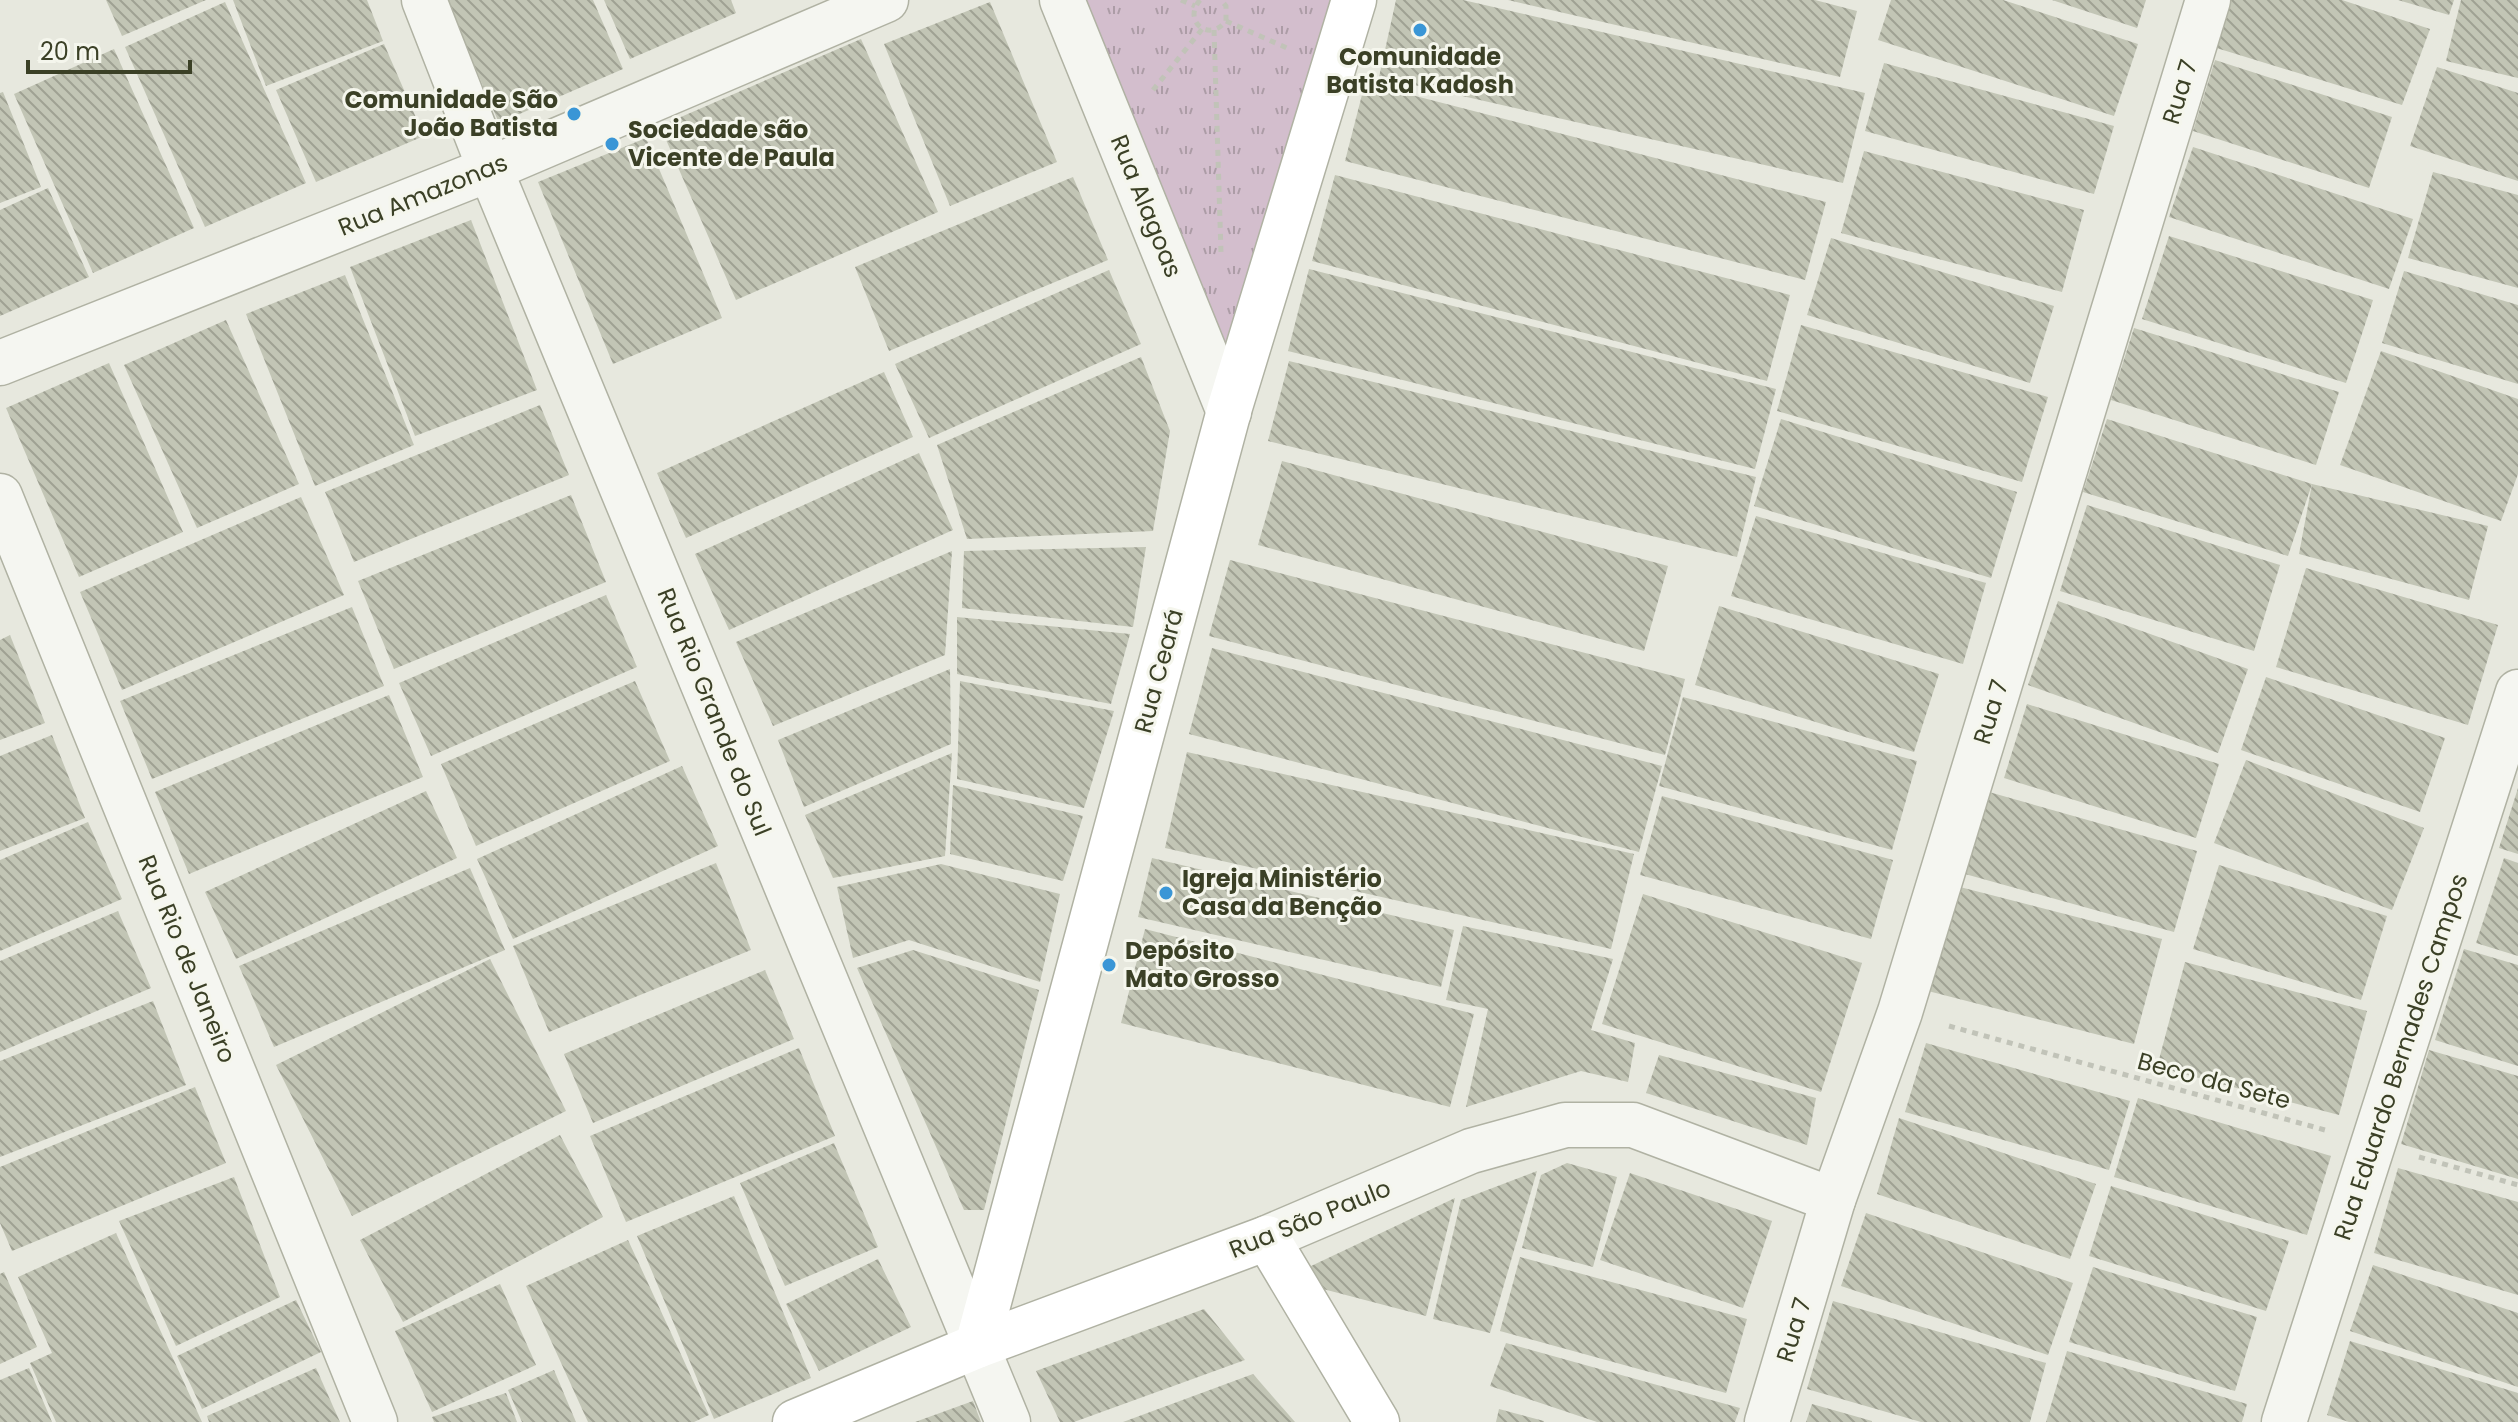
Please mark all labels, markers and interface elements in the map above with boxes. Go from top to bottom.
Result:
marker: Comunidade Batista Kadosh [1411,21,1429,39]
scale bar [28,24,190,74]
text: 20 m [40,35,100,68]
place label: Comunidade Batista Kadosh [1326,40,1514,101]
street label: Rua 7 [2154,56,2205,128]
place label: Comunidade São João Batista [344,83,558,144]
marker: Comunidade São João Batista [565,105,583,123]
place label: Sociedade são Vicente de Paula [628,113,835,174]
street label: Rua Alagoas [1103,130,1190,282]
marker: Sociedade são Vicente de Paula [603,135,621,153]
street label: Rua Amazonas [333,146,512,244]
street label: Rua Rio Grande do Sul [650,583,779,841]
street label: Rua Ceará [1126,605,1191,737]
street label: Rua 7 [1965,676,2016,748]
street label: Rua Rio de Janeiro [131,850,244,1068]
place label: Igreja Ministério Casa da Benção [1182,862,1382,923]
street label: Rua Eduardo Bernades Campos [2326,869,2475,1244]
marker: Igreja Ministério Casa da Benção [1157,884,1175,902]
place label: Depósito Mato Grosso [1125,934,1279,995]
marker: Depósito Mato Grosso [1100,956,1118,974]
street label: Beco da Sete [2134,1044,2294,1117]
street label: Rua São Paulo [1224,1171,1395,1266]
street label: Rua 7 [1768,1294,1819,1366]

